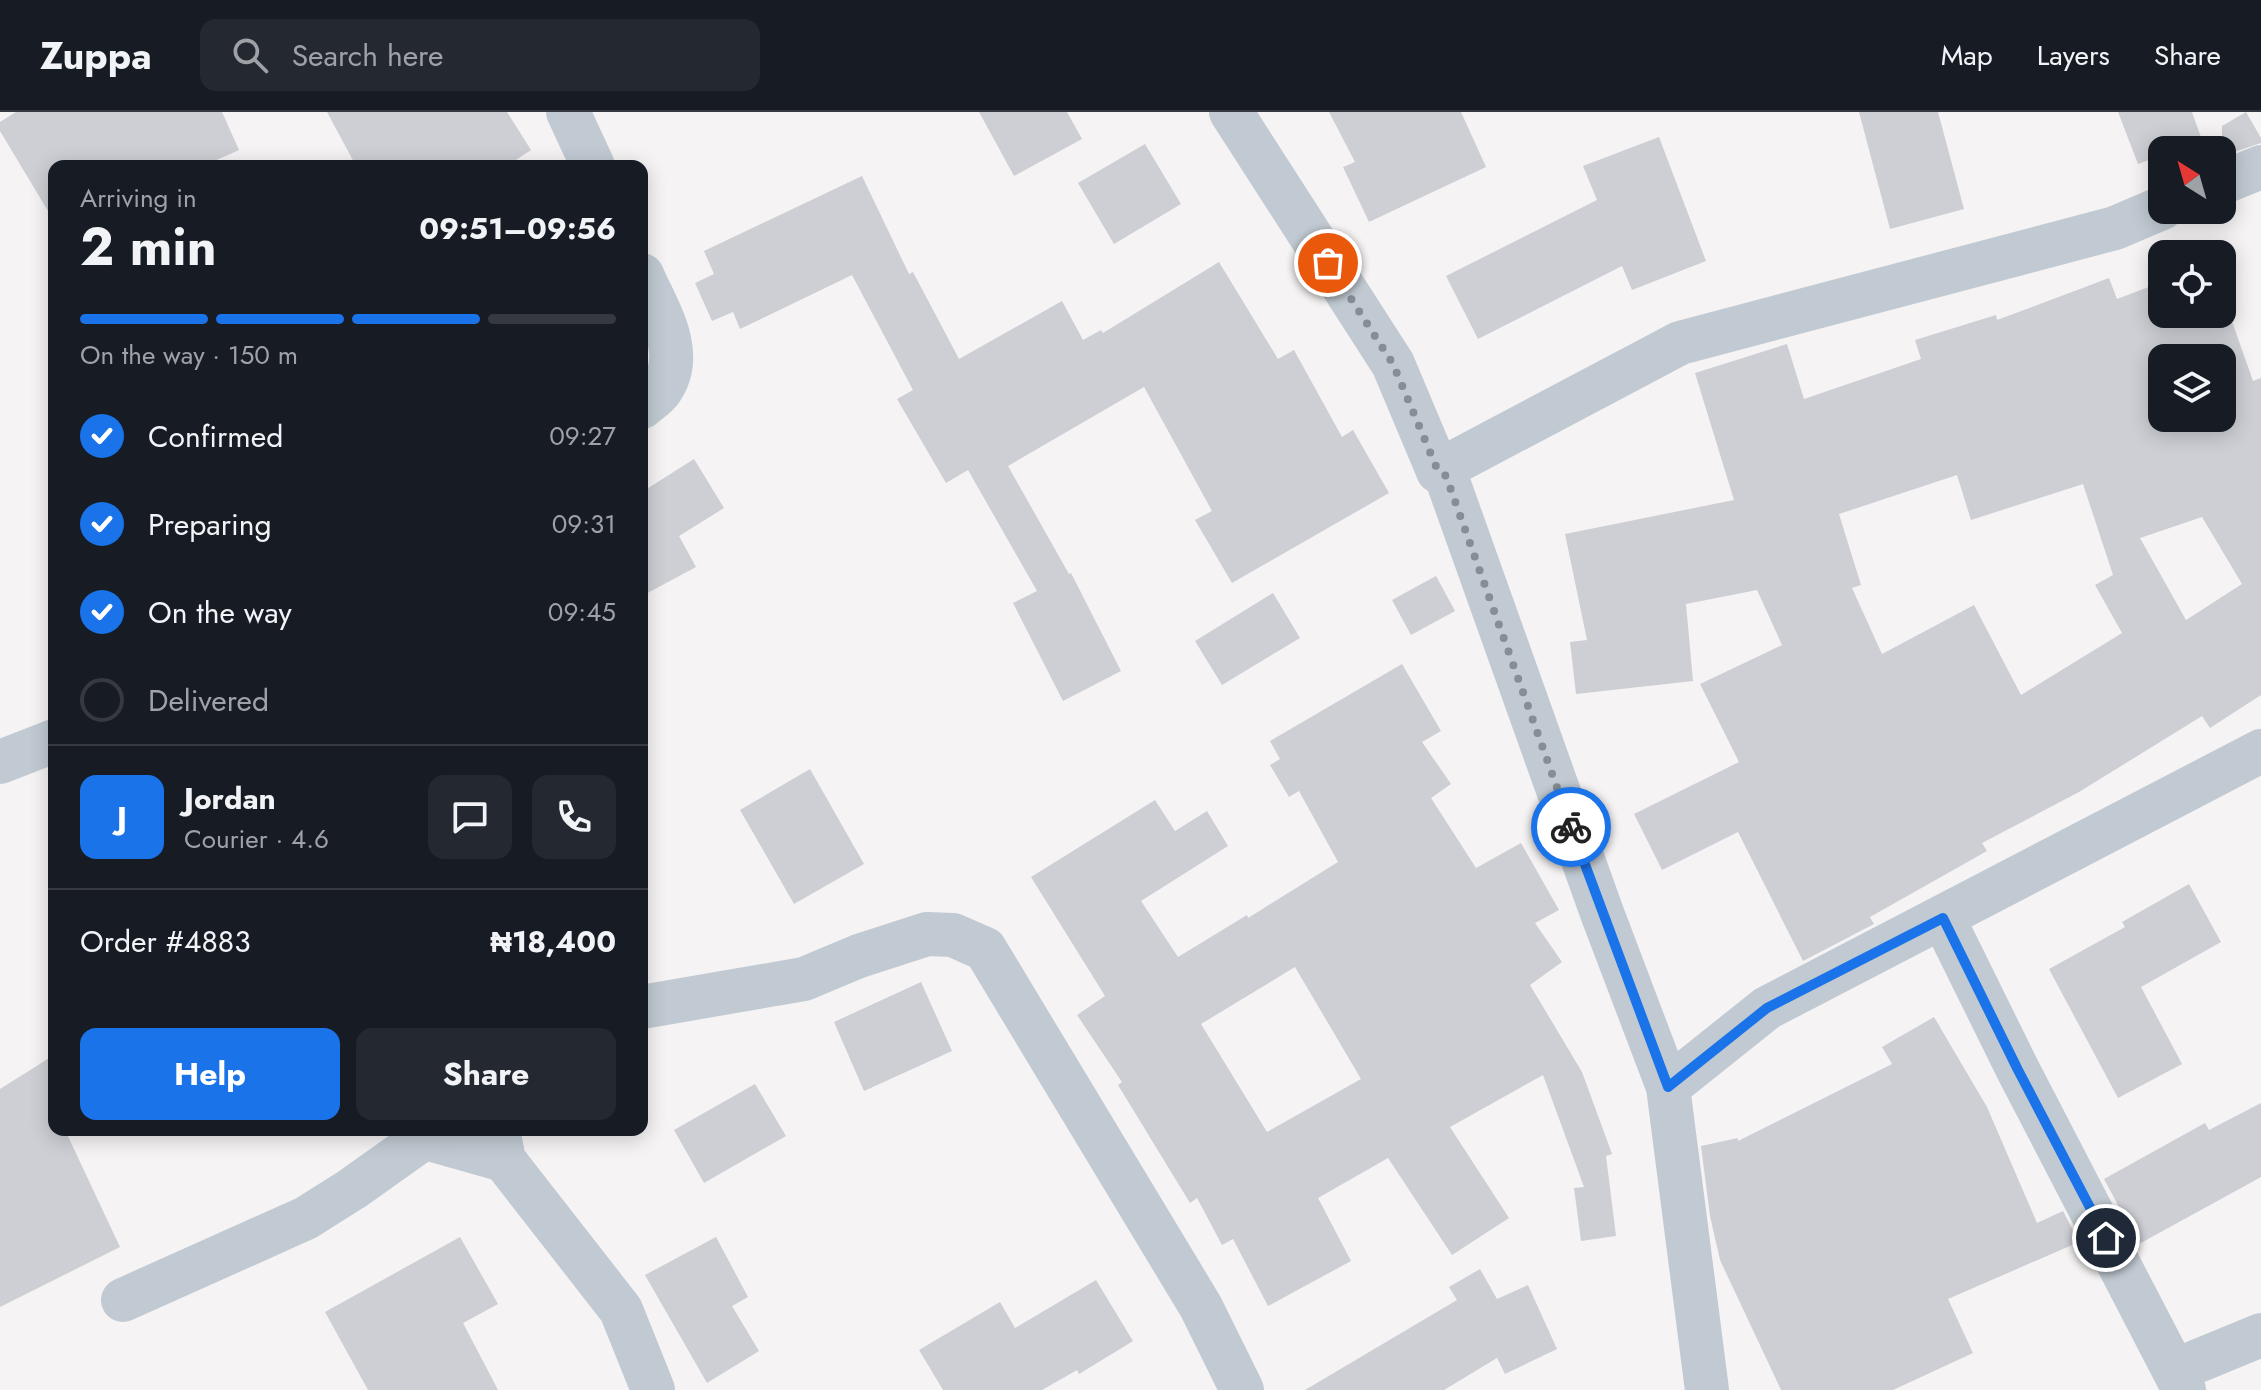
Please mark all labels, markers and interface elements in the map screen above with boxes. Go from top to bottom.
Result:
search box [200,19,760,91]
text: Zuppa [40,28,152,83]
icon: search [228,33,272,77]
text: Search here [292,34,443,77]
text: Map [1941,35,1993,76]
text: Layers [2037,35,2110,76]
text: Share [2154,35,2221,76]
north arrow [2148,136,2236,224]
map controls [2148,136,2236,432]
text: Arriving in [80,179,197,217]
text: 09:51–09:56 [419,207,616,250]
text: 2 min [80,209,217,285]
pin [1294,229,1362,297]
button: locate [2148,240,2236,328]
icon: bag [1306,241,1350,285]
text: On the way · 150 m [80,336,298,374]
button: layers [2148,344,2236,432]
icon: check [80,414,124,458]
text: Confirmed [148,415,283,458]
text: 09:27 [549,417,616,455]
icon: check [80,502,124,546]
text: Preparing [148,503,272,546]
text: 09:31 [552,505,616,543]
icon: check [80,590,124,634]
text: On the way [148,591,292,634]
text: 09:45 [548,593,616,631]
text: Delivered [148,679,269,722]
button: chat [428,775,512,859]
button: phone [532,775,616,859]
text: Jordan [184,777,276,820]
courier [1531,787,1611,867]
text: J [117,796,127,839]
icon: bike [1549,805,1593,849]
text: Courier · 4.6 [184,820,329,858]
text: Order #4883 [80,920,251,963]
text: ₦18,400 [490,920,616,963]
button: Help [80,1028,340,1120]
button: Share [356,1028,616,1120]
pin [2072,1204,2140,1272]
icon: home [2084,1216,2128,1260]

